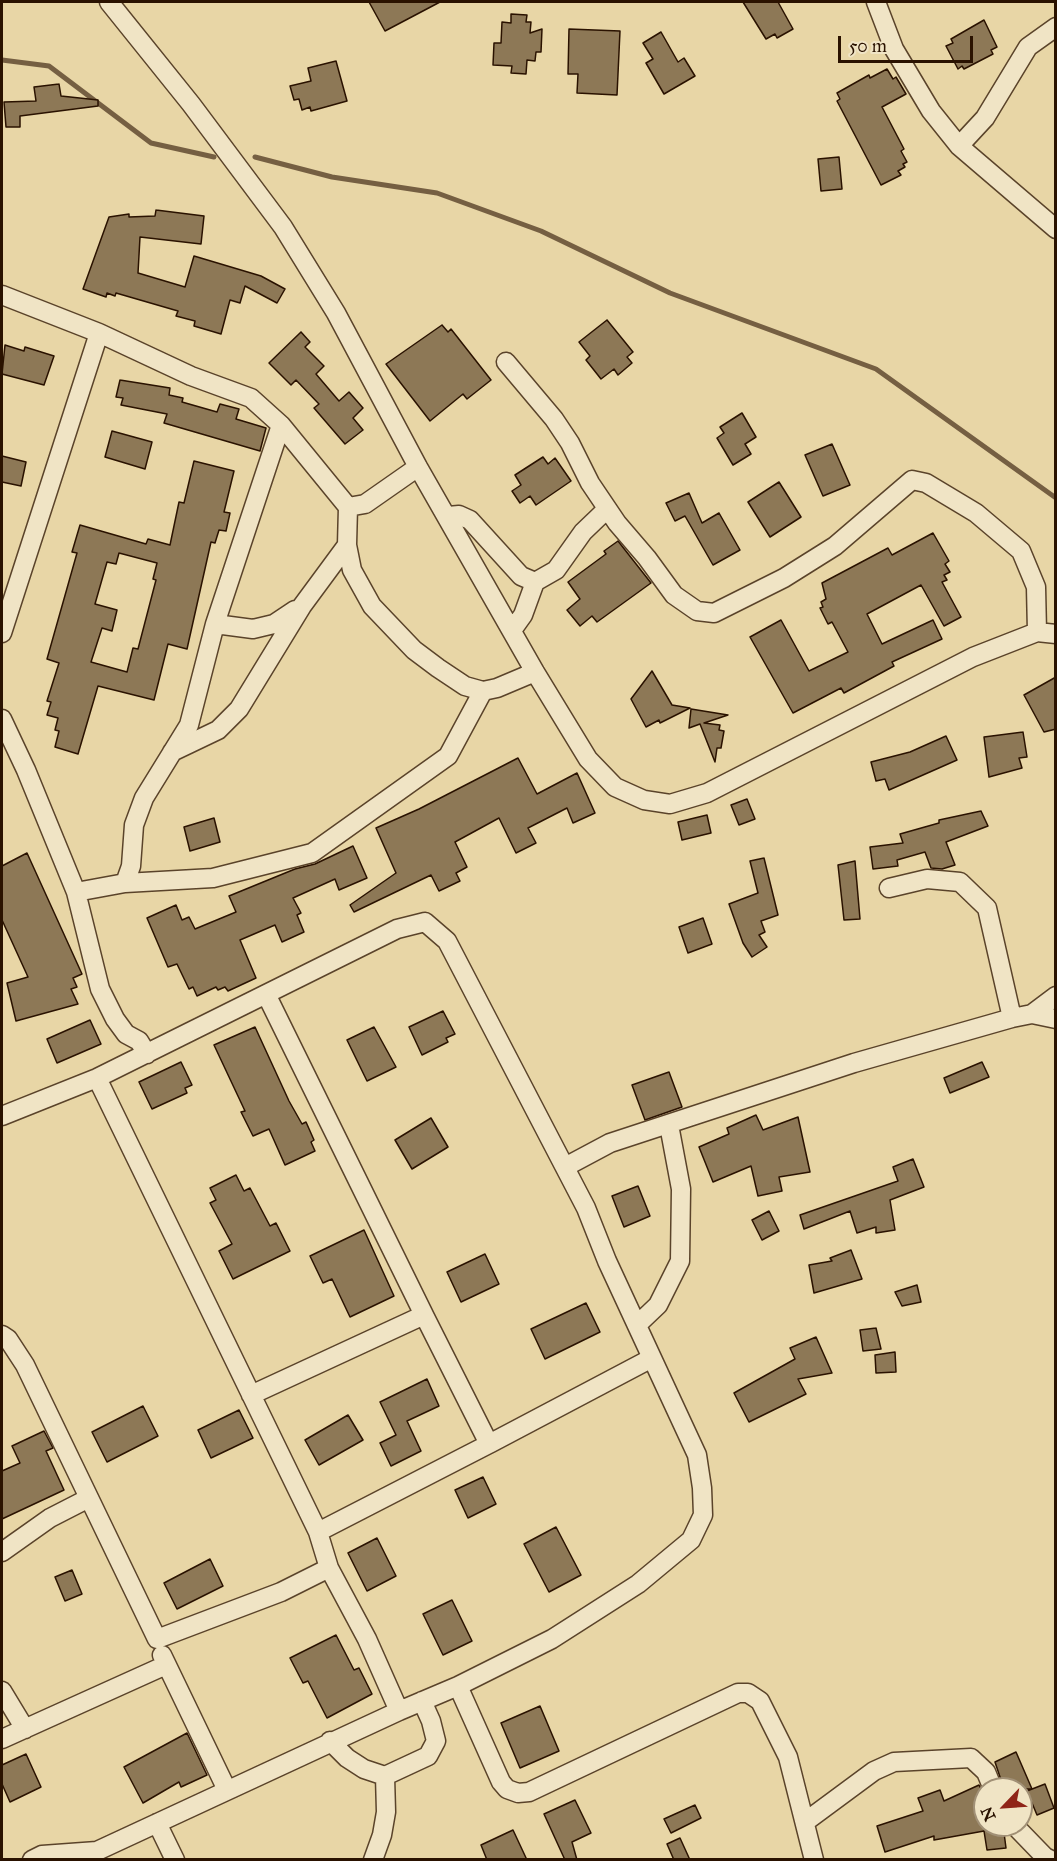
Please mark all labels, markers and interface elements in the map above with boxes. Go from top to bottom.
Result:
scale bar [841,24,976,62]
text: 50 m [849,35,887,57]
north arrow [973,1777,1033,1837]
text: N [977,1804,1000,1824]

